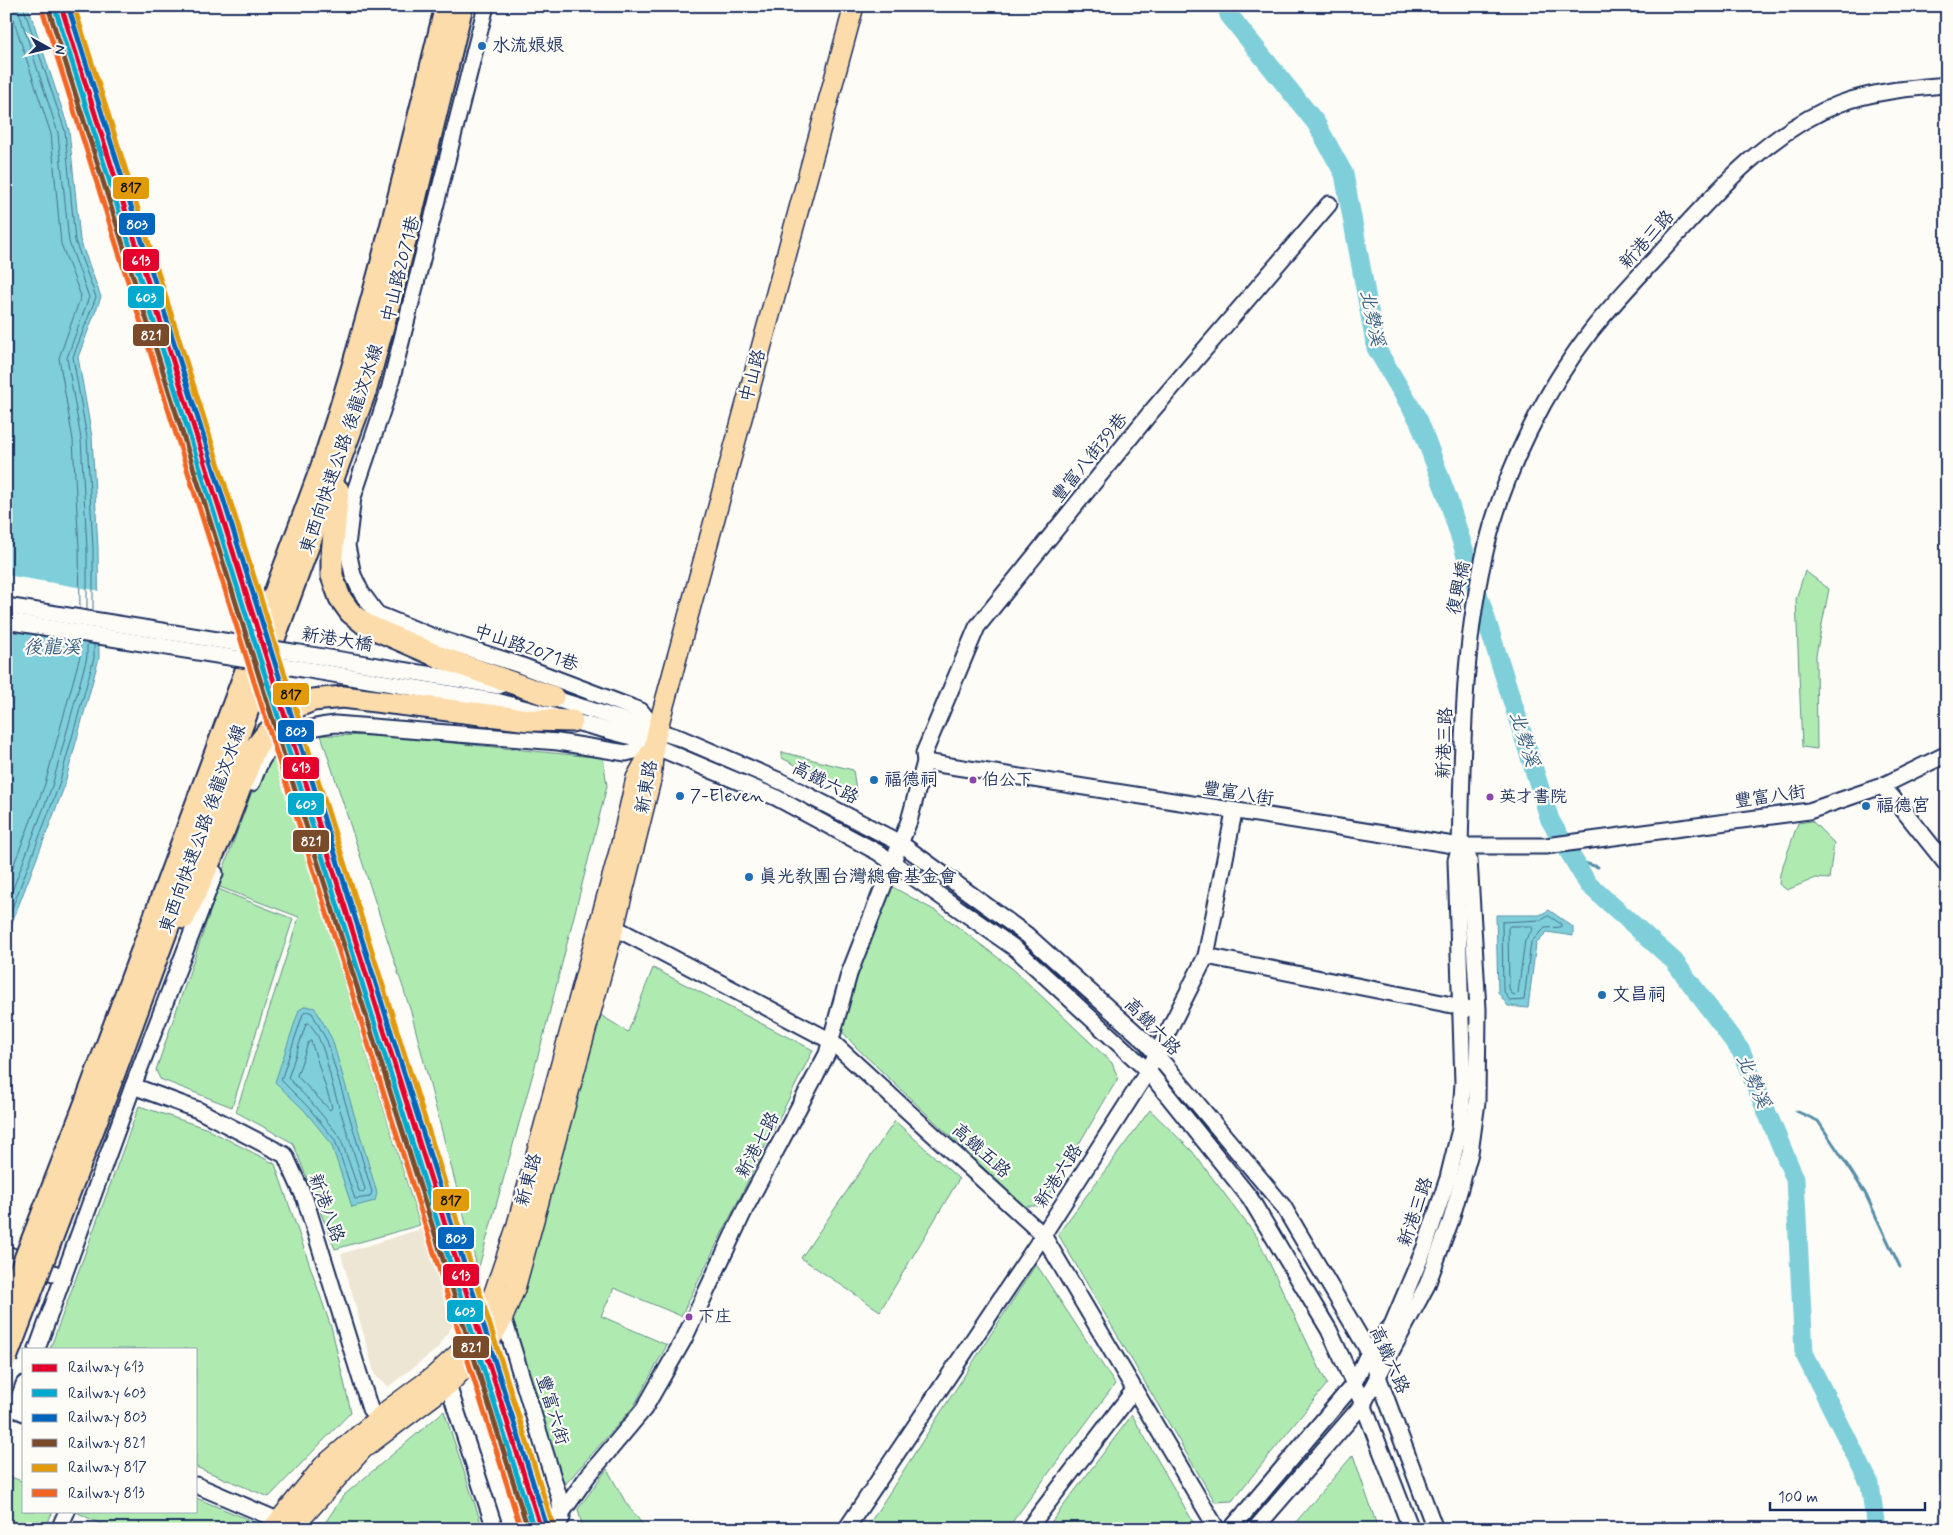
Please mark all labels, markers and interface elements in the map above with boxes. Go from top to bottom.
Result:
north arrow [22,22,72,72]
place label: 水流娘娘 [492,34,564,58]
marker: 水流娘娘 [476,40,488,52]
text: N [50,44,69,56]
line badge: 817 [112,176,150,200]
text: 817 [120,179,142,197]
street label: 新港三路 [1614,205,1680,275]
line badge: 803 [118,212,156,236]
street label: 中山路2071巷 [376,213,426,325]
text: 803 [126,216,148,234]
line badge: 613 [122,248,160,272]
text: 613 [132,252,151,270]
line badge: 603 [127,285,165,309]
water label: 北勢溪 [1354,288,1390,349]
text: 603 [136,289,157,307]
line badge: 821 [132,323,170,347]
text: 821 [141,327,161,345]
street label: 東西向快速公路 後龍汶水線 [295,341,389,557]
street label: 中山路 [734,347,772,405]
street label: 豐富八街39巷 [1046,408,1134,508]
street label: 復興橋 [1442,559,1476,617]
street label: 中山路2071巷 [470,619,582,677]
street label: 新港大橋 [300,623,374,657]
water label: 後龍溪 [23,635,81,660]
line badge: 817 [272,682,310,706]
text: 817 [280,686,302,704]
street label: 新港三路 [1432,707,1458,779]
water label: 北勢溪 [1503,708,1545,771]
line badge: 803 [277,719,315,743]
street label: 東西向快速公路 後龍汶水線 [154,721,252,937]
text: 803 [285,723,307,741]
line badge: 613 [282,756,320,780]
street label: 高鐵六路 [787,756,863,810]
street label: 新東路 [630,758,664,816]
text: 613 [292,759,311,777]
place label: 福德祠 [884,768,938,792]
place label: 伯公下 [982,769,1033,791]
marker: 福德祠 [868,774,880,786]
marker: 伯公下 [968,775,978,785]
street label: 豐富八街 [1201,777,1275,811]
street label: 豐富八街 [1733,780,1807,814]
place label: 7-Eleven [690,784,764,808]
place label: 英才書院 [1499,786,1567,808]
marker: 7-Eleven [674,790,686,802]
line badge: 603 [287,792,325,816]
marker: 英才書院 [1485,792,1495,802]
place label: 福德宮 [1876,794,1930,818]
text: 603 [296,796,317,814]
marker: 福德宮 [1860,800,1872,812]
line badge: 821 [292,829,330,853]
text: 821 [301,833,321,851]
place label: 真光教團台灣總會基金會 [759,865,957,889]
marker: 真光教團台灣總會基金會 [743,871,755,883]
place label: 文昌祠 [1612,983,1666,1007]
marker: 文昌祠 [1596,989,1608,1001]
street label: 高鐵六路 [1118,993,1186,1061]
water label: 北勢溪 [1730,1050,1776,1113]
street label: 新港七路 [731,1108,785,1182]
street label: 高鐵五路 [946,1118,1016,1184]
street label: 新港六路 [1029,1139,1089,1213]
street label: 新東路 [510,1151,548,1209]
street label: 新港八路 [302,1170,350,1246]
street label: 新港三路 [1393,1174,1439,1250]
line badge: 817 [432,1188,470,1212]
text: 817 [440,1192,462,1210]
line badge: 803 [437,1226,475,1250]
text: 803 [445,1230,467,1248]
line badge: 613 [442,1263,480,1287]
text: 613 [452,1267,471,1285]
line badge: 603 [446,1299,484,1323]
text: 603 [455,1303,476,1321]
place label: 下庄 [698,1306,732,1328]
marker: 下庄 [684,1312,694,1322]
street label: 高鐵六路 [1363,1322,1415,1398]
line badge: 821 [452,1335,490,1359]
text: 821 [461,1339,481,1357]
legend [22,1348,198,1512]
text: Railway 613 [68,1358,144,1378]
street label: 豐富六街 [530,1372,574,1448]
text: Railway 603 [68,1384,146,1404]
text: Railway 803 [68,1408,147,1428]
text: Railway 821 [68,1434,146,1454]
text: Railway 817 [68,1458,147,1478]
scale bar [1770,1480,1926,1512]
text: Railway 813 [68,1484,145,1504]
text: 100 m [1778,1488,1818,1508]

